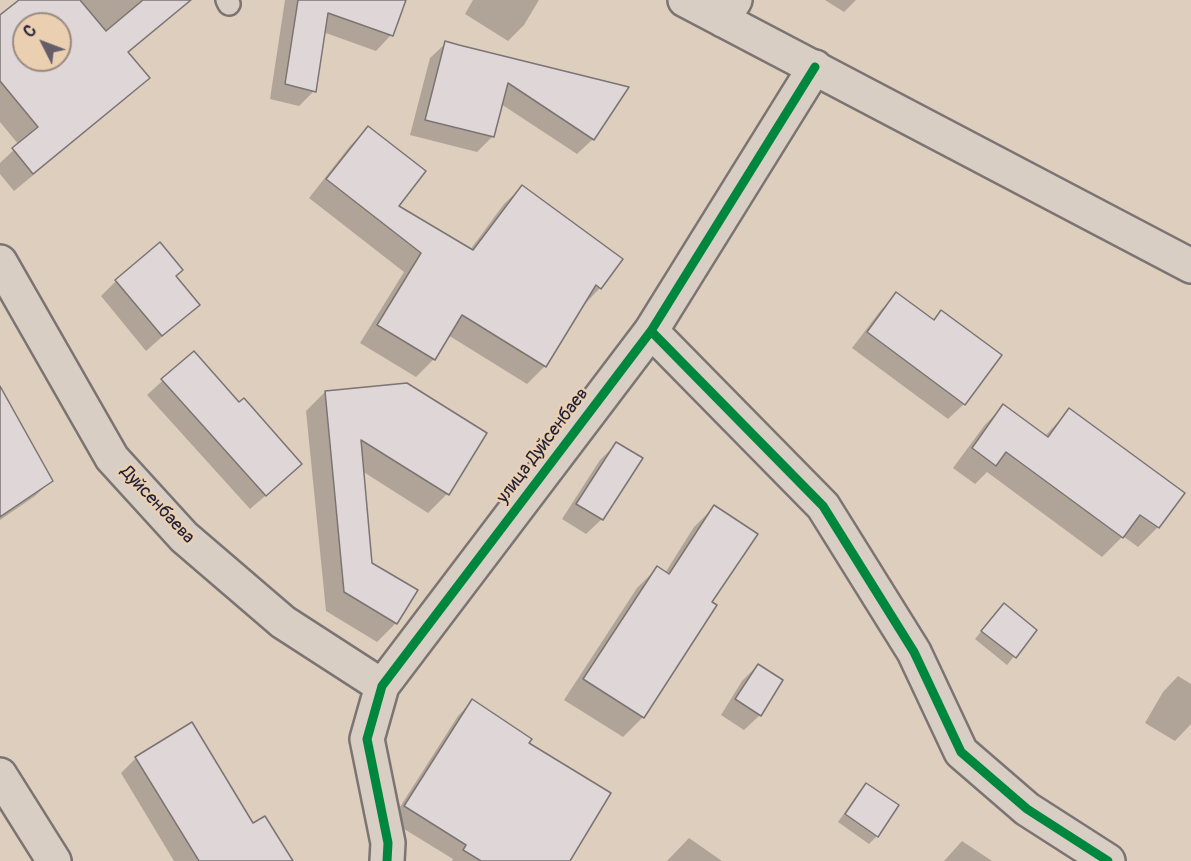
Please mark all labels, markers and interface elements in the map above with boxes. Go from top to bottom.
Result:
north arrow [12,12,72,72]
text: С [19,21,41,42]
street label: улица Дуйсенбаев [492,384,594,508]
street label: Дуйсенбаева [115,461,199,549]

